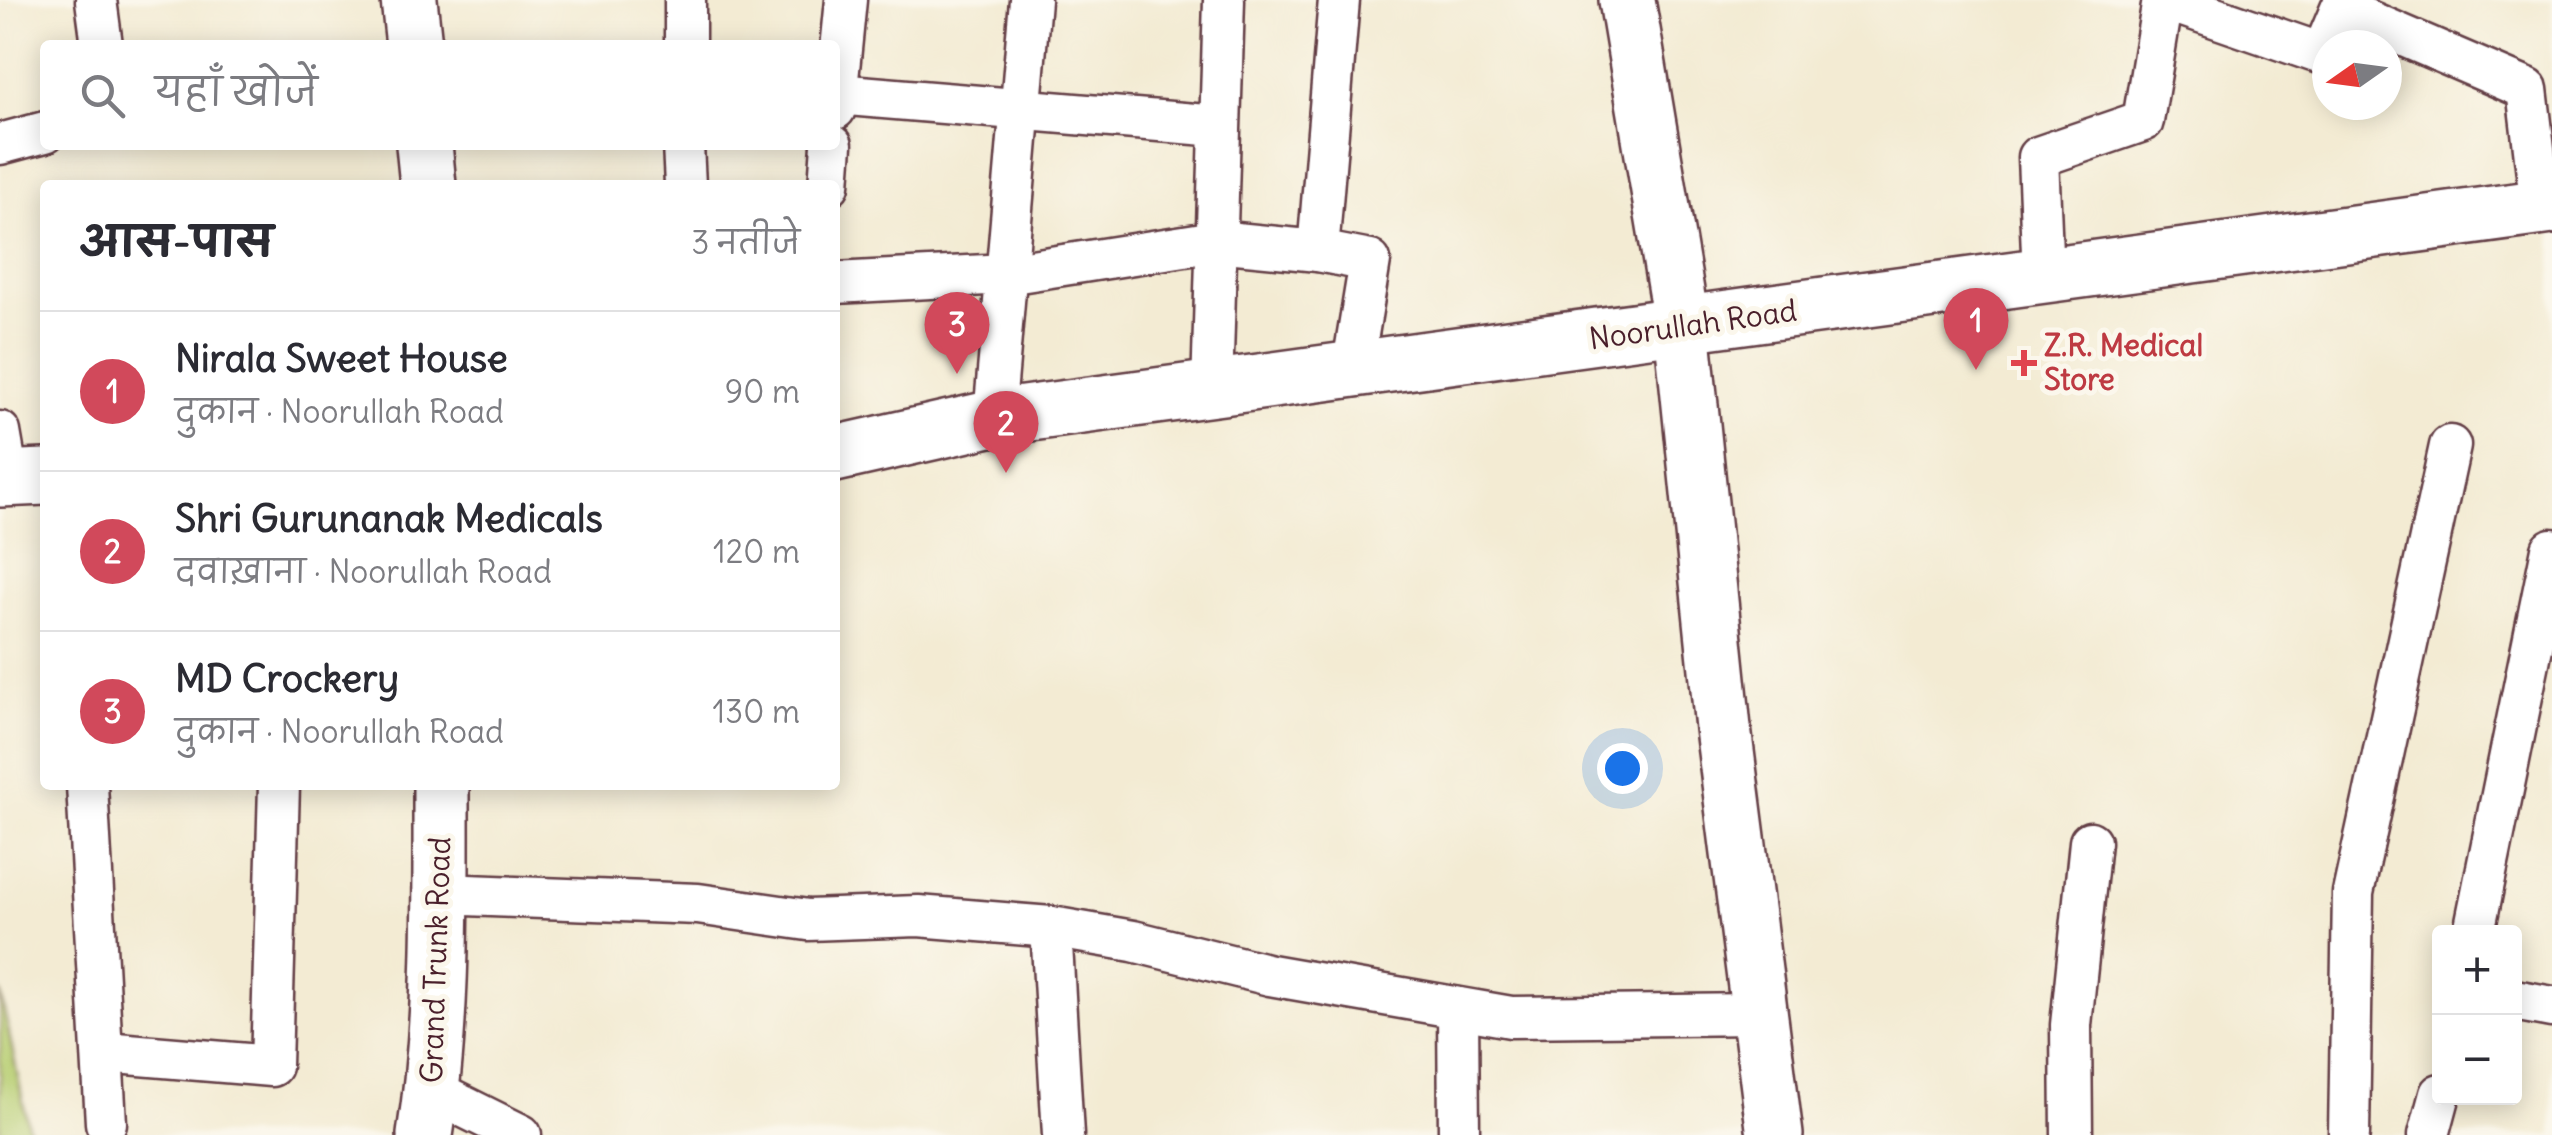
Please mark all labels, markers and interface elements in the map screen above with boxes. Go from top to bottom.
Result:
north arrow [2312,30,2402,120]
search box [40,40,840,150]
icon: search [75,68,130,123]
text: यहाँ खोजें [155,68,318,115]
text: आस-पास [80,215,273,267]
text: 3 नतीजे [691,222,800,263]
pin: 1 [1944,288,2008,370]
street label: Noorullah Road [1587,291,1799,357]
pin: 3 [924,292,990,374]
place label: Z.R. Medical Store [2044,326,2203,398]
text: Nirala Sweet House [175,335,508,382]
marker: Z.R. Medical Store [2013,352,2035,374]
text: 1 [106,371,119,412]
text: 90 m [725,371,800,412]
pin: 2 [974,390,1038,473]
text: दुकान · Noorullah Road [175,391,504,432]
text: Shri Gurunanak Medicals [175,495,603,542]
text: 2 [104,531,121,572]
text: 120 m [713,531,800,572]
text: दवाख़ाना · Noorullah Road [175,551,552,592]
text: MD Crockery [175,655,399,702]
text: 3 [103,691,122,732]
text: 130 m [712,691,800,732]
text: दुकान · Noorullah Road [175,711,504,752]
your location [1597,743,1648,794]
street label: Grand Trunk Road [412,836,458,1084]
map controls [2432,925,2522,1105]
button: + [2432,925,2522,1015]
button: − [2432,1015,2522,1105]

